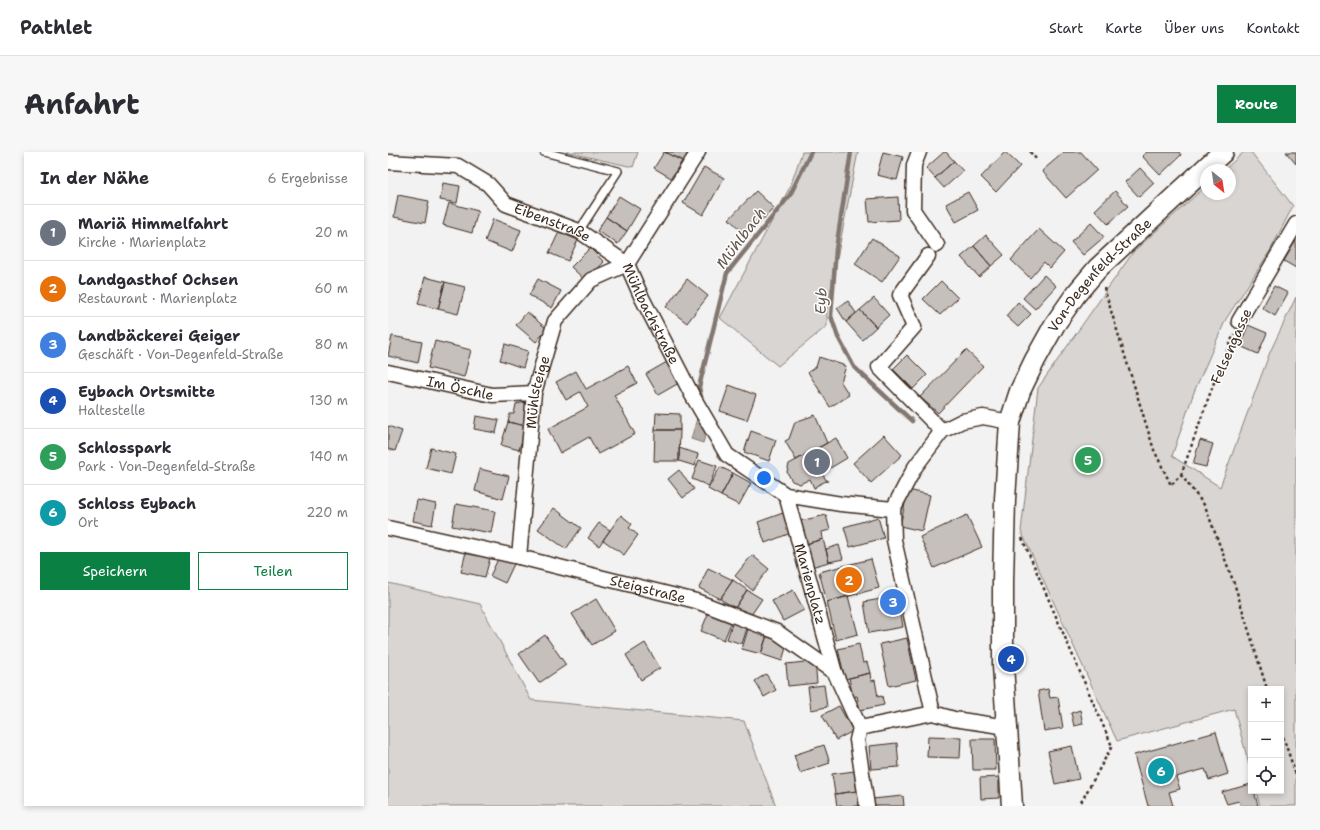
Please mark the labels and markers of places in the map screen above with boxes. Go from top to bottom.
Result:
pin: 5 [1075,445,1101,475]
pin: 1 [804,447,830,477]
pin: 2 [836,565,862,595]
pin: 3 [880,587,906,617]
pin: 4 [998,644,1024,674]
pin: 6 [1148,756,1174,786]

